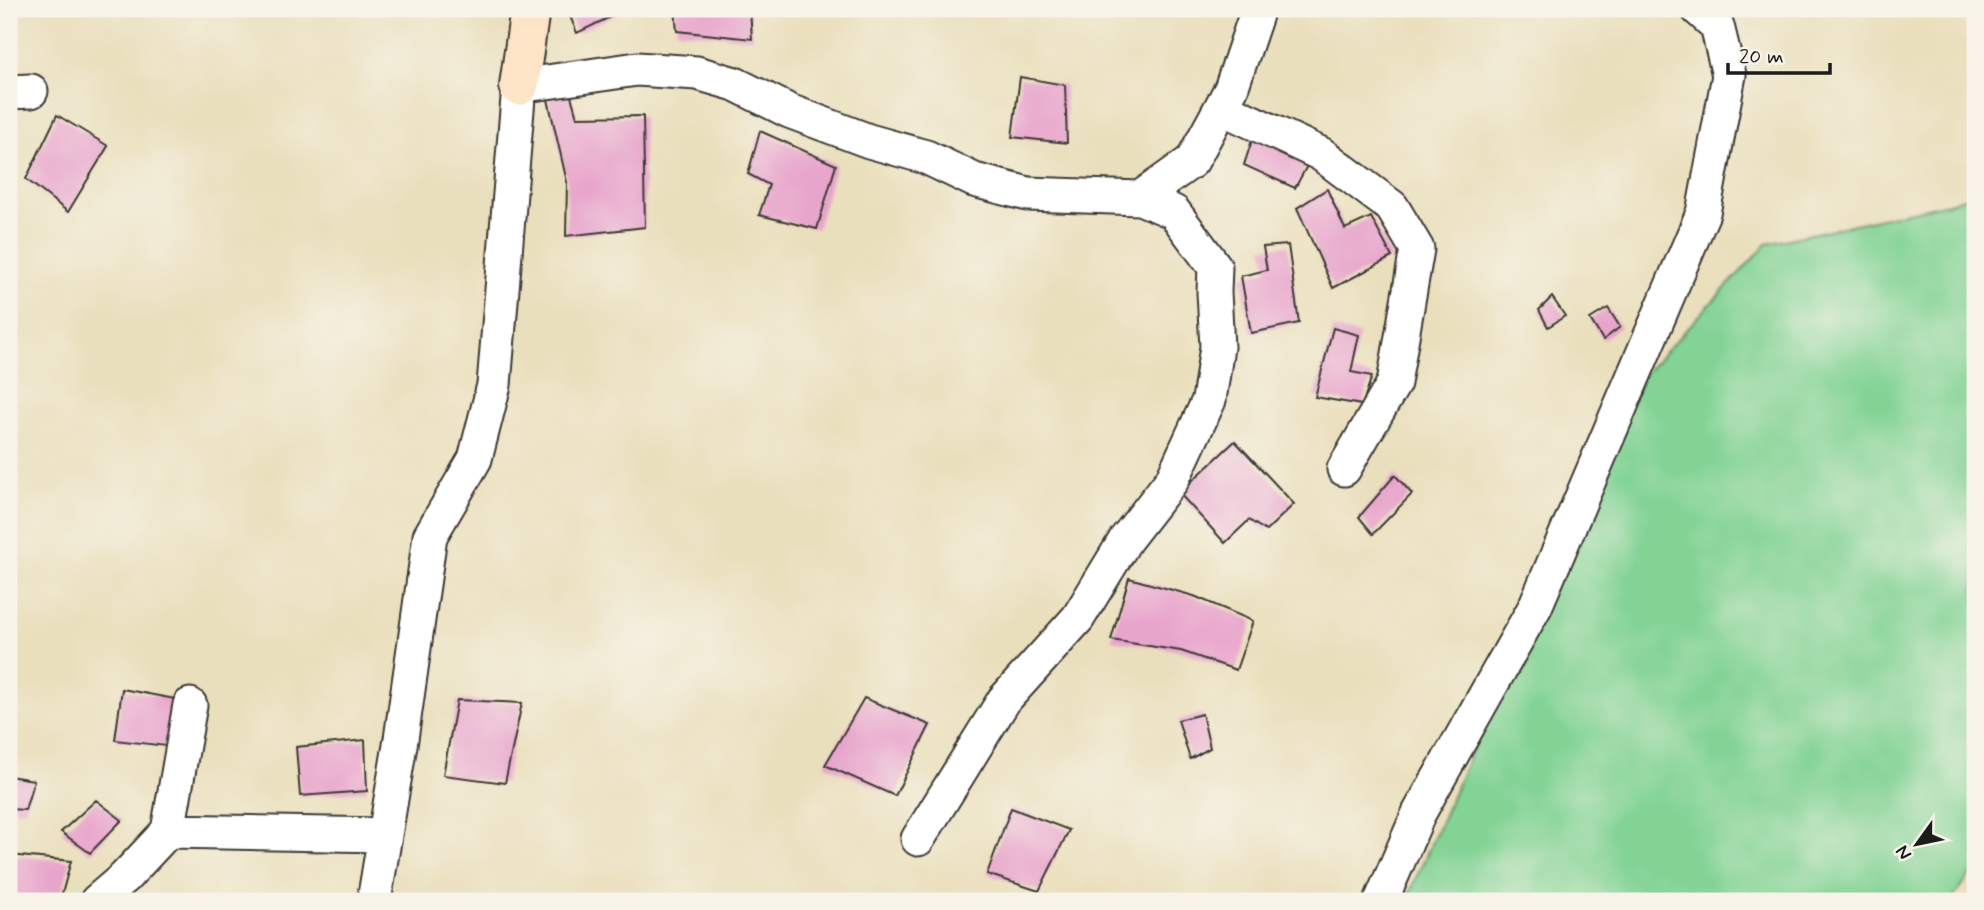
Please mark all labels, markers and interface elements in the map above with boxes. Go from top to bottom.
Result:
scale bar [1728,32,1830,76]
text: 20 m [1739,43,1784,71]
north arrow [1882,808,1952,878]
text: N [1890,840,1918,865]

